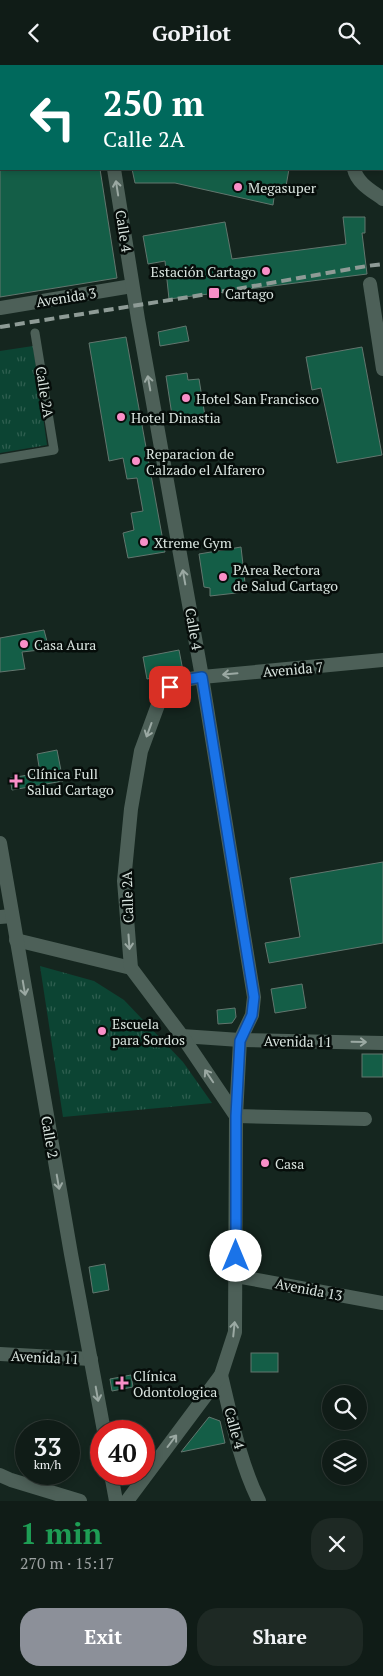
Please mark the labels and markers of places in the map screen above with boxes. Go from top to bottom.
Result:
place label: Megasuper [248,178,317,197]
marker: Megasuper [232,181,244,193]
place label: Estación Cartago [150,262,256,281]
marker: Estación Cartago [260,265,272,277]
place label: Cartago [225,284,274,303]
marker: Cartago [207,286,221,300]
place label: Hotel San Francisco [196,389,319,408]
marker: Hotel San Francisco [180,392,192,404]
place label: Hotel Dinastia [131,408,221,427]
marker: Hotel Dinastia [115,411,127,423]
place label: Reparacion de Calzado el Alfarero [146,444,265,479]
marker: Reparacion de Calzado el Alfarero [130,455,142,467]
place label: Xtreme Gym [154,533,232,552]
marker: Xtreme Gym [138,536,150,548]
place label: PArea Rectora de Salud Cartago [233,560,338,595]
marker: PArea Rectora de Salud Cartago [217,571,229,583]
place label: Casa Aura [34,635,96,654]
marker: Casa Aura [18,638,30,650]
pin [149,666,191,708]
place label: Clínica Full Salud Cartago [27,764,114,799]
marker: Clínica Full Salud Cartago [9,774,23,788]
place label: Escuela para Sordos [112,1014,185,1049]
marker: Escuela para Sordos [96,1025,108,1037]
place label: Casa [275,1154,304,1173]
marker: Casa [259,1157,271,1169]
place label: Clínica Odontologica [133,1366,217,1401]
marker: Clínica Odontologica [115,1376,129,1390]

